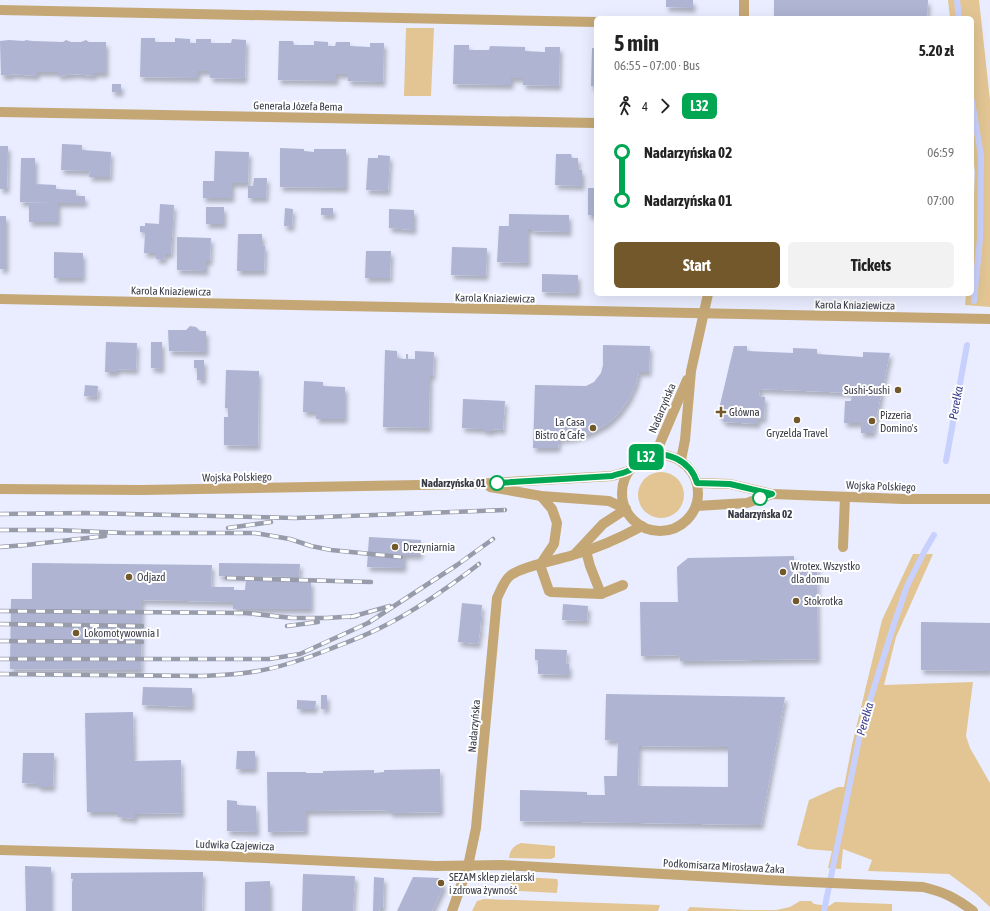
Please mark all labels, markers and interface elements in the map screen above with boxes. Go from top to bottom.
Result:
text: 5 min [614,30,659,56]
text: 5.20 zł [919,42,954,59]
text: 06:55 – 07:00 · Bus [614,58,700,73]
icon: walk [614,95,636,117]
icon: forward [654,95,676,117]
text: L32 [690,98,709,114]
street label: Generała Józefa Bema [253,99,343,113]
text: 4 [642,99,648,114]
text: Nadarzyńska 02 [644,144,732,161]
text: 06:59 [927,145,954,160]
text: Nadarzyńska 01 [644,192,732,209]
text: 07:00 [927,193,954,208]
button: Start [614,242,780,288]
button: Tickets [788,242,954,288]
street label: Karola Kniaziewicza [131,284,211,298]
street label: Karola Kniaziewicza [455,291,535,305]
street label: Karola Kniaziewicza [815,298,895,312]
street label: Nadarzyńska [646,381,678,435]
place label: Sushi-Sushi [844,384,890,396]
marker: Sushi-Sushi [893,385,903,395]
water label: Perełka [946,385,966,421]
place label: Główna [729,406,760,418]
marker: Główna [716,407,726,417]
place label: Pizzeria Domino's [880,409,918,434]
marker: Gryzelda Travel [792,415,802,425]
place label: La Casa Bistro & Cafe [535,416,585,441]
marker: Pizzeria Domino's [867,416,877,426]
marker: La Casa Bistro & Cafe [588,423,598,433]
place label: Gryzelda Travel [766,427,828,439]
line badge: L32 [623,444,669,470]
text: L32 [637,449,655,465]
street label: Wojska Polskiego [202,470,272,484]
marker: Nadarzyńska 01 [489,475,505,491]
place label: Nadarzyńska 01 [421,477,486,489]
street label: Wojska Polskiego [846,479,916,493]
marker: Nadarzyńska 02 [752,490,768,506]
place label: Nadarzyńska 02 [728,508,792,520]
place label: Drezyniarnia [403,541,455,553]
marker: Drezyniarnia [390,542,400,552]
place label: Wrotex. Wszystko dla domu [791,560,860,585]
marker: Wrotex. Wszystko dla domu [778,567,788,577]
place label: Odjazd [137,571,165,583]
marker: Odjazd [124,572,134,582]
place label: Stokrotka [804,595,843,607]
marker: Stokrotka [791,596,801,606]
place label: Lokomotywownia I [84,627,159,639]
marker: Lokomotywownia I [71,628,81,638]
street label: Nadarzyńska [466,699,482,753]
water label: Perełka [854,701,876,737]
street label: Ludwika Czajewicza [195,838,275,852]
street label: Podkomisarza Mirosława Żaka [663,857,785,875]
place label: SEZAM sklep zielarski i zdrowa żywność [449,871,534,896]
marker: SEZAM sklep zielarski i zdrowa żywność [436,878,446,888]

